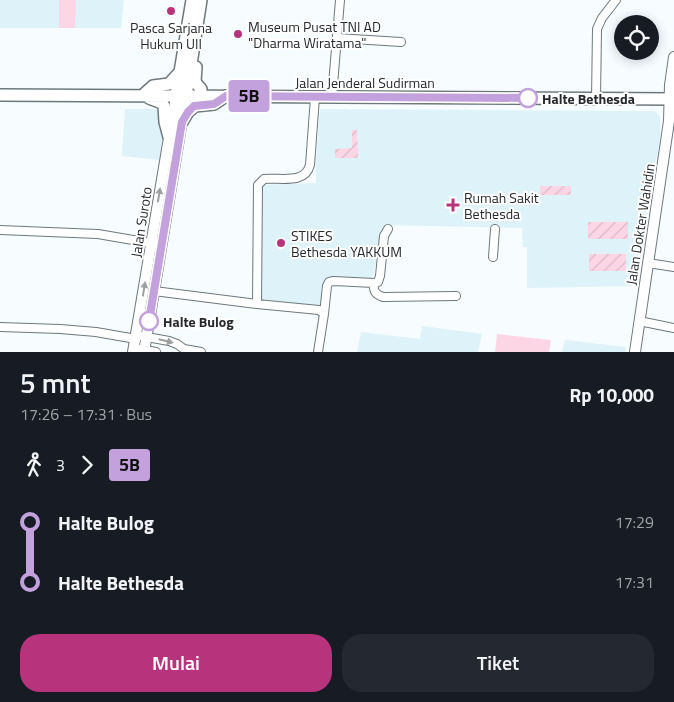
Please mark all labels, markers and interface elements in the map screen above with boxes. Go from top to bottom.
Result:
marker: Pasca Sarjana Hukum UII [165,5,177,17]
map controls [614,15,659,60]
button: locate [614,15,659,60]
place label: Museum Pusat TNI AD "Dharma Wiratama" [248,16,381,53]
place label: Pasca Sarjana Hukum UII [130,17,212,54]
marker: Museum Pusat TNI AD "Dharma Wiratama" [232,28,244,40]
street label: Jalan Jenderal Sudirman [295,72,435,93]
line badge: 5B [226,80,272,112]
text: 5B [238,82,260,109]
marker: Halte Bethesda [518,88,538,108]
place label: Halte Bethesda [542,88,635,109]
street label: Jalan Dokter Wahidin [620,162,660,286]
street label: Jalan Suroto [125,185,157,259]
one-way arrow [156,187,164,203]
place label: Rumah Sakit Bethesda [464,187,539,224]
marker: Rumah Sakit Bethesda [446,198,460,212]
place label: STIKES Bethesda YAKKUM [291,225,402,262]
marker: STIKES Bethesda YAKKUM [275,237,287,249]
one-way arrow [140,280,148,296]
marker: Halte Bulog [139,311,159,331]
place label: Halte Bulog [163,311,234,332]
one-way arrow [159,337,174,345]
text: 5 mnt [20,361,91,404]
text: Rp 10,000 [570,380,654,409]
text: 17:26 – 17:31 · Bus [20,402,152,426]
icon: walk [20,451,48,479]
icon: forward [73,451,101,479]
text: 5B [119,451,140,478]
text: 3 [56,453,65,477]
text: Halte Bulog [58,508,154,537]
text: 17:29 [615,510,654,534]
text: Halte Bethesda [58,568,184,597]
text: 17:31 [615,570,654,594]
button: Mulai [20,634,332,692]
button: Tiket [342,634,654,692]

